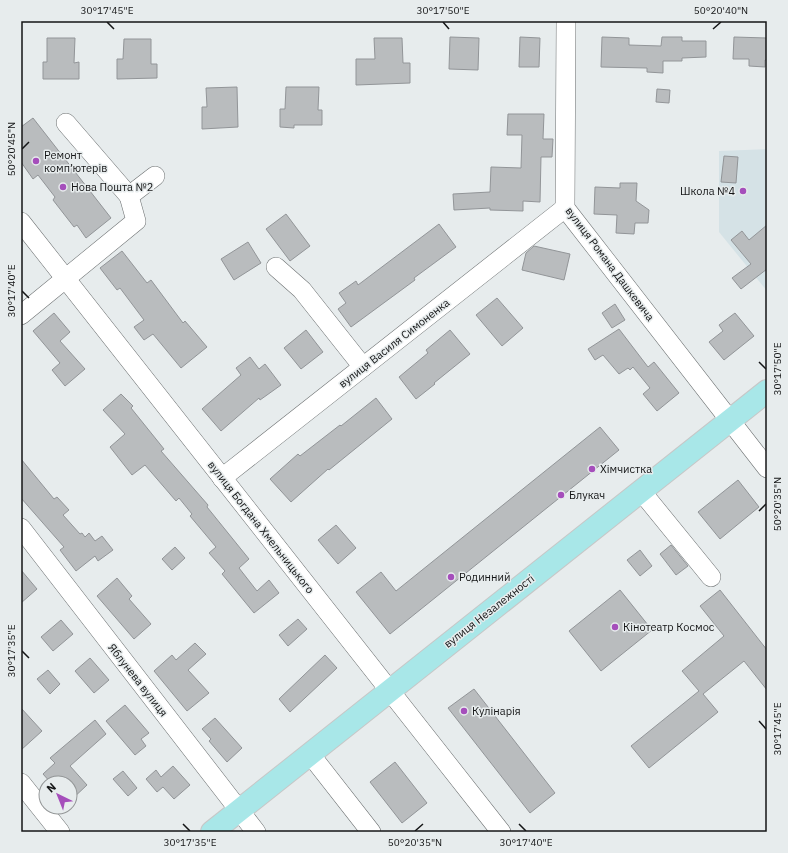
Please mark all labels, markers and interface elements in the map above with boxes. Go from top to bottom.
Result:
text: 30°17'45"E [80,4,134,17]
text: 30°17'50"E [416,4,470,17]
text: 50°20'40"N [694,4,748,17]
text: 50°20'45"N [5,122,18,176]
place label: Ремонт комп’ютерів [44,148,107,175]
marker: Ремонт комп’ютерів [31,156,41,166]
place label: Нова Пошта №2 [71,180,153,194]
marker: Нова Пошта №2 [58,182,68,192]
place label: Школа №4 [680,184,735,198]
marker: Школа №4 [738,186,748,196]
street label: вулиця Романа Дашкевича [563,204,658,324]
text: 30°17'40"E [5,264,18,318]
street label: вулиця Василя Симоненка [336,295,452,391]
text: 30°17'50"E [771,342,784,396]
street label: вулиця Богдана Хмельницького [205,458,317,596]
place label: Хімчистка [600,462,652,476]
marker: Хімчистка [587,464,597,474]
text: 50°20'35"N [771,477,784,531]
place label: Блукач [569,488,605,502]
marker: Блукач [556,490,566,500]
place label: Родинний [459,570,511,584]
street label: вулиця Незалежності [441,571,537,651]
marker: Родинний [446,572,456,582]
place label: Кінотеатр Космос [623,620,715,634]
marker: Кінотеатр Космос [610,622,620,632]
text: 30°17'35"E [5,624,18,678]
street label: Яблунева вулиця [105,641,171,719]
text: 30°17'45"E [771,702,784,756]
place label: Кулінарія [472,704,521,718]
marker: Кулінарія [459,706,469,716]
north arrow [38,775,78,815]
text: N [43,780,59,796]
text: 30°17'35"E [163,836,217,849]
text: 50°20'35"N [388,836,442,849]
text: 30°17'40"E [499,836,553,849]

